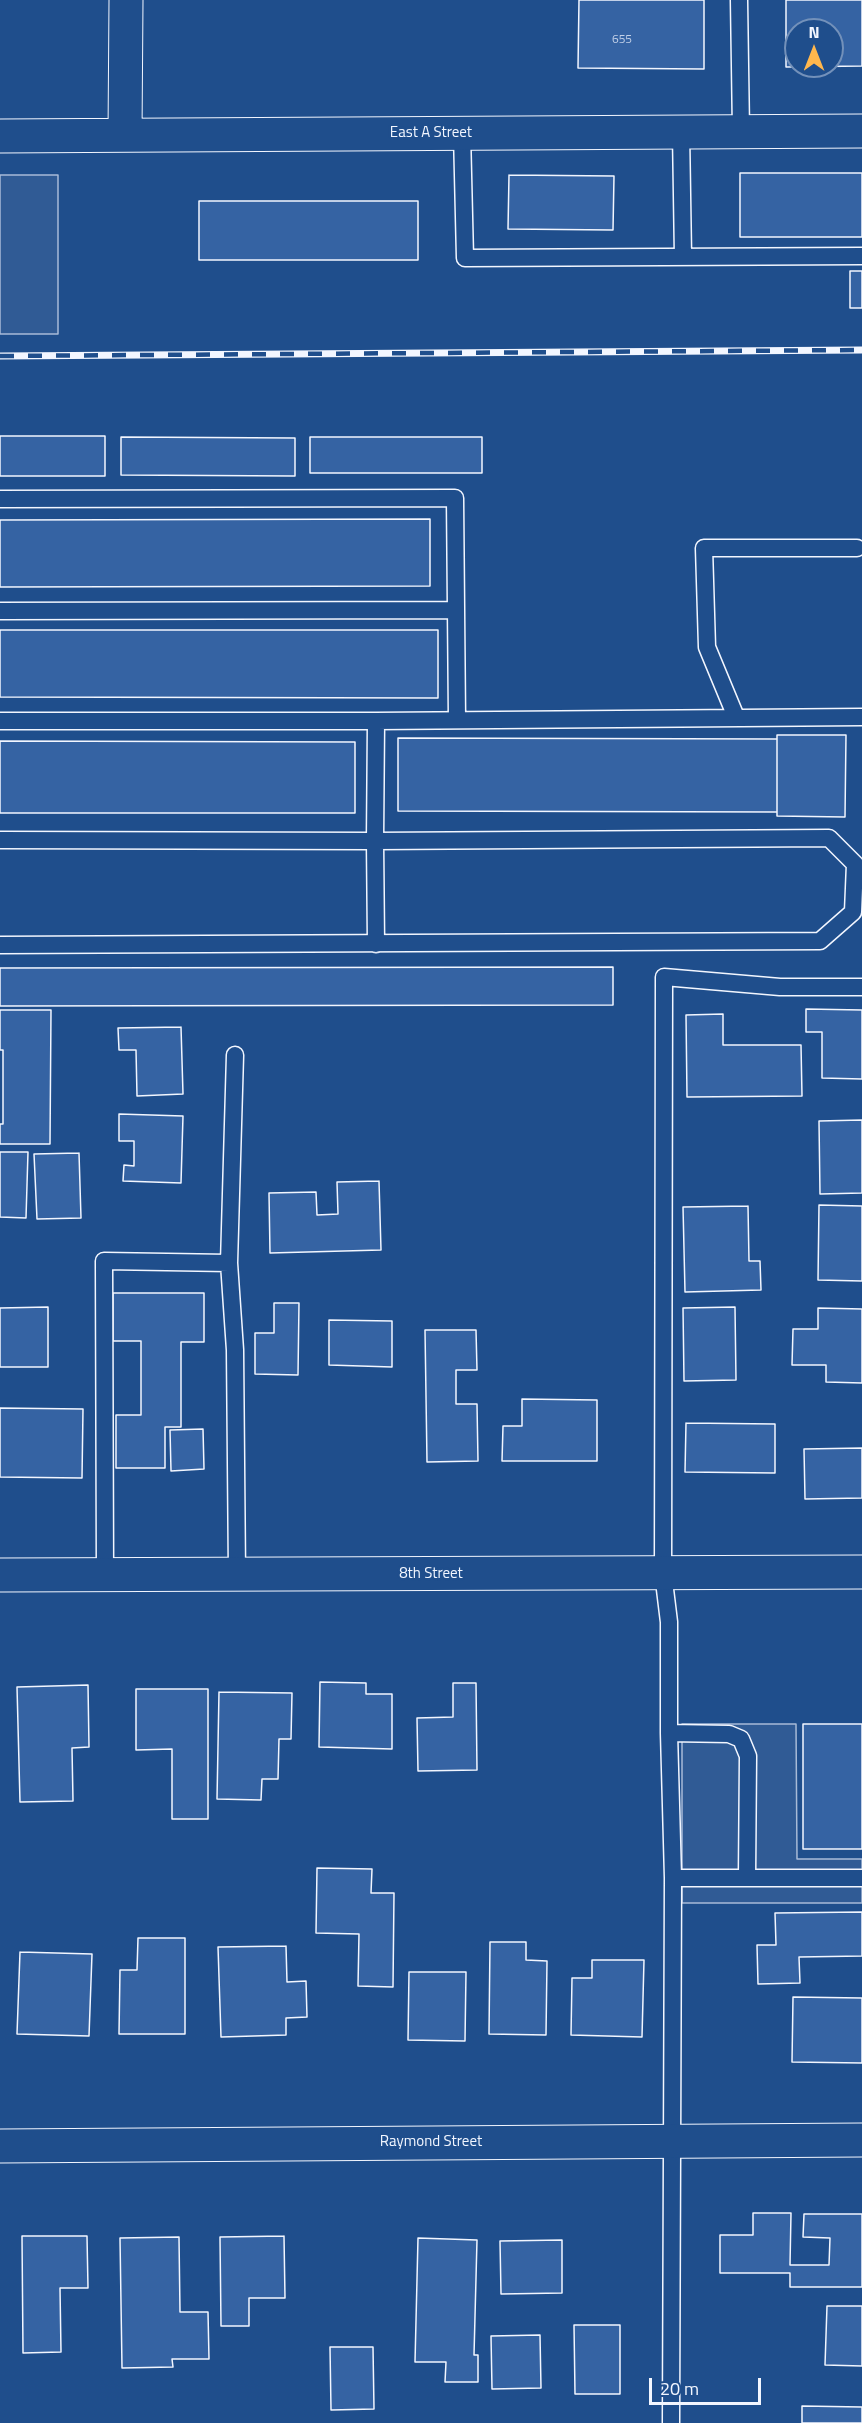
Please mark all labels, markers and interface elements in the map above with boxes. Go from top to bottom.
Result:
north arrow [784,18,844,78]
text: N [808,20,820,44]
house number: 655 [612,33,632,47]
street label: East A Street [390,124,472,142]
street label: 8th Street [399,1565,463,1583]
street label: Raymond Street [380,2133,482,2151]
scale bar [652,2366,764,2404]
text: 20 m [660,2375,699,2402]

